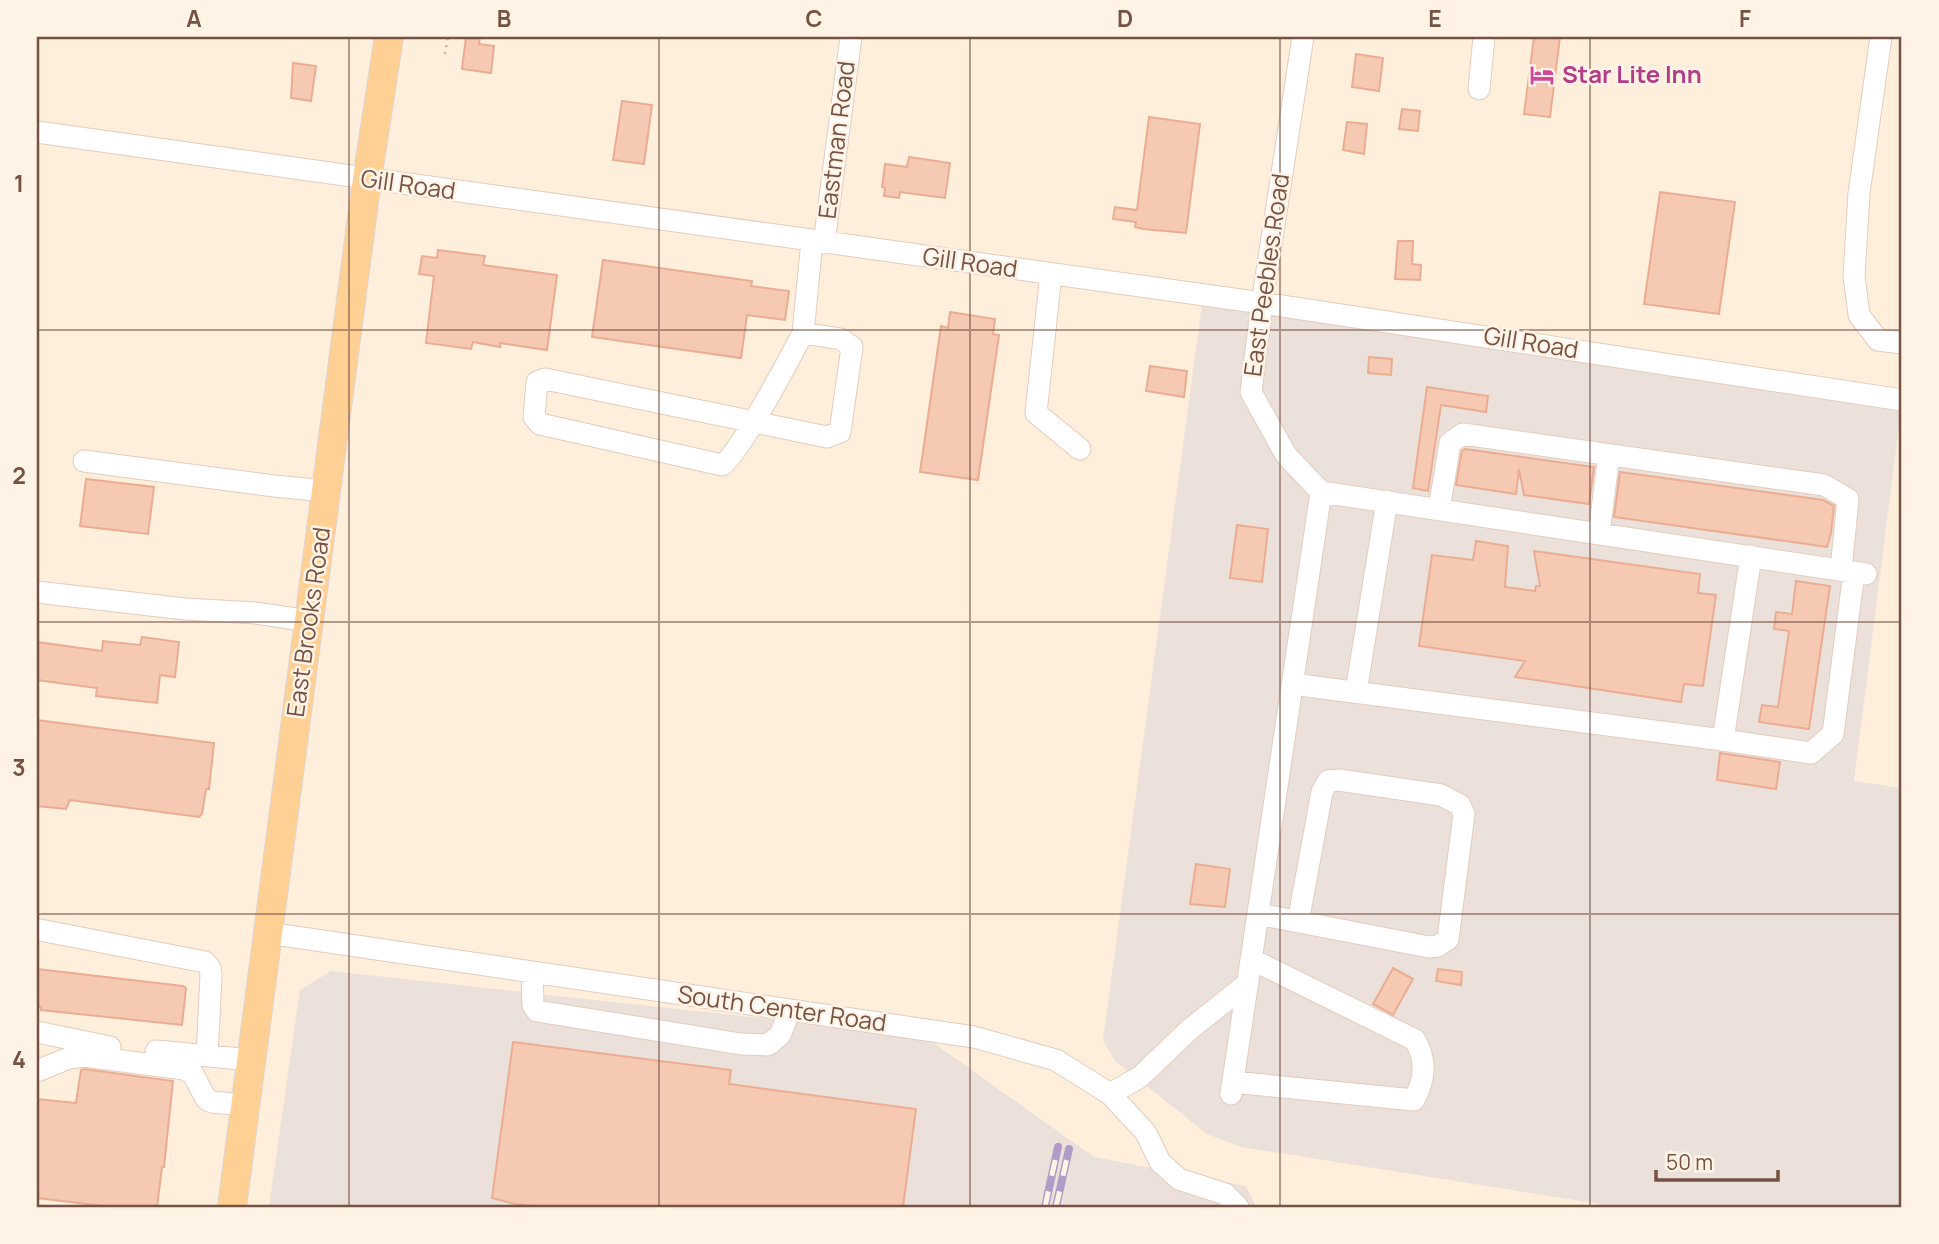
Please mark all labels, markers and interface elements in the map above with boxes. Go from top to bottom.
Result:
text: A [186,2,202,34]
text: B [497,2,511,34]
text: C [806,2,823,34]
text: D [1117,2,1133,34]
text: E [1428,2,1442,34]
text: F [1739,2,1751,34]
place label: Star Lite Inn [1562,57,1702,90]
street label: Eastman Road [809,59,862,221]
hotel icon: Star Lite Inn [1528,61,1556,89]
street label: Gill Road [359,161,458,206]
text: 1 [14,167,24,199]
street label: East Peebles Road [1235,171,1296,378]
street label: Gill Road [921,239,1020,284]
street label: Gill Road [1482,318,1581,365]
text: 2 [12,459,26,491]
street label: East Brooks Road [278,525,337,719]
text: 3 [12,751,26,783]
street label: South Center Road [676,977,889,1039]
text: 4 [12,1043,26,1075]
scale bar [1656,1139,1778,1183]
text: 50 m [1666,1148,1713,1176]

